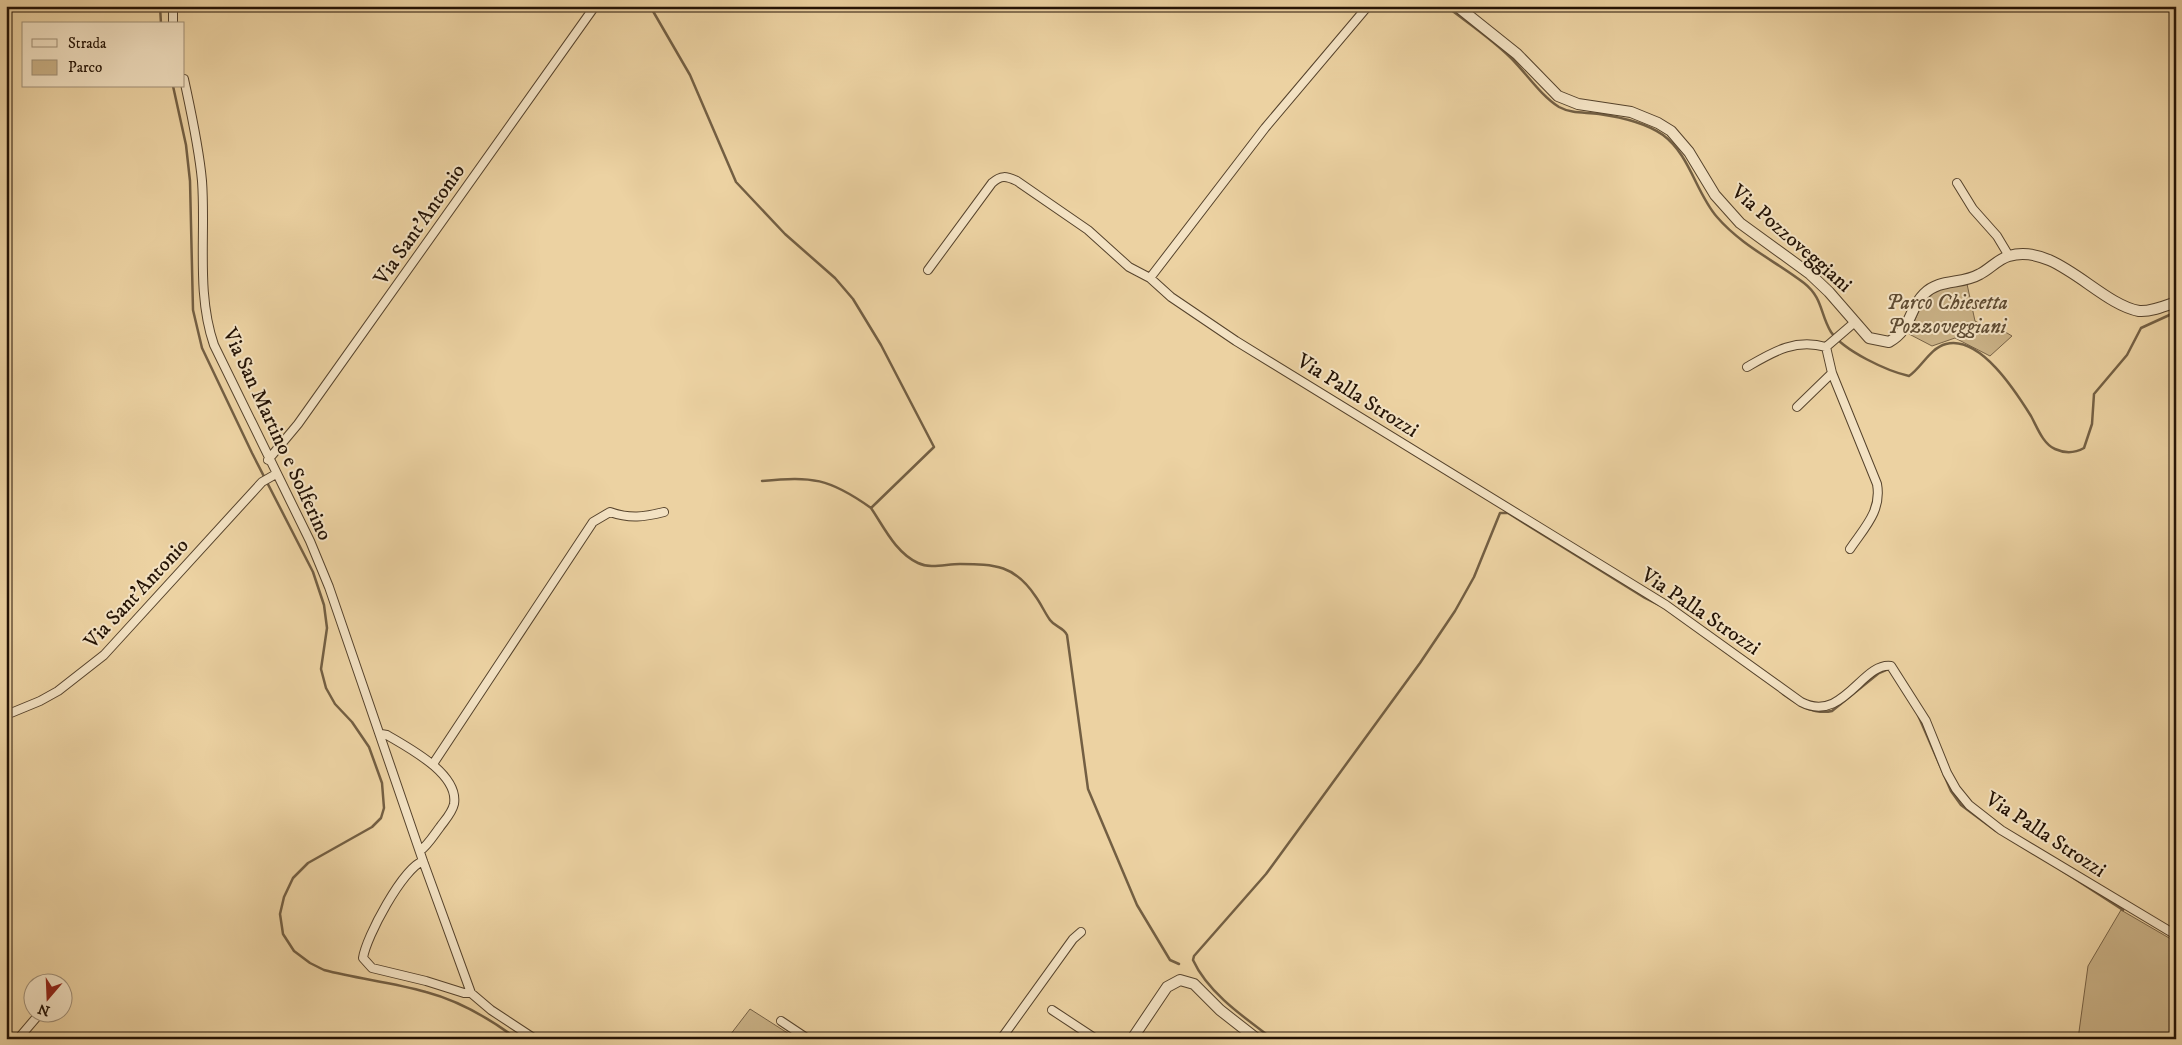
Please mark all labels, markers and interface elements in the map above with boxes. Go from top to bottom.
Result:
legend [22,22,185,88]
text: Strada [68,34,107,53]
text: Parco [68,58,102,77]
street label: Via Sant'Antonio [368,159,471,291]
street label: Via Pozzoveggiani [1725,179,1857,298]
park label: Parco Chiesetta Pozzoveggiani [1886,290,2008,340]
street label: Via San Martino e Solferino [216,323,338,545]
street label: Via Palla Strozzi [1291,348,1423,444]
street label: Via Sant'Antonio [78,533,195,655]
street label: Via Palla Strozzi [1635,562,1765,661]
street label: Via Palla Strozzi [1979,786,2111,883]
north arrow [22,972,72,1022]
text: N [35,999,52,1020]

